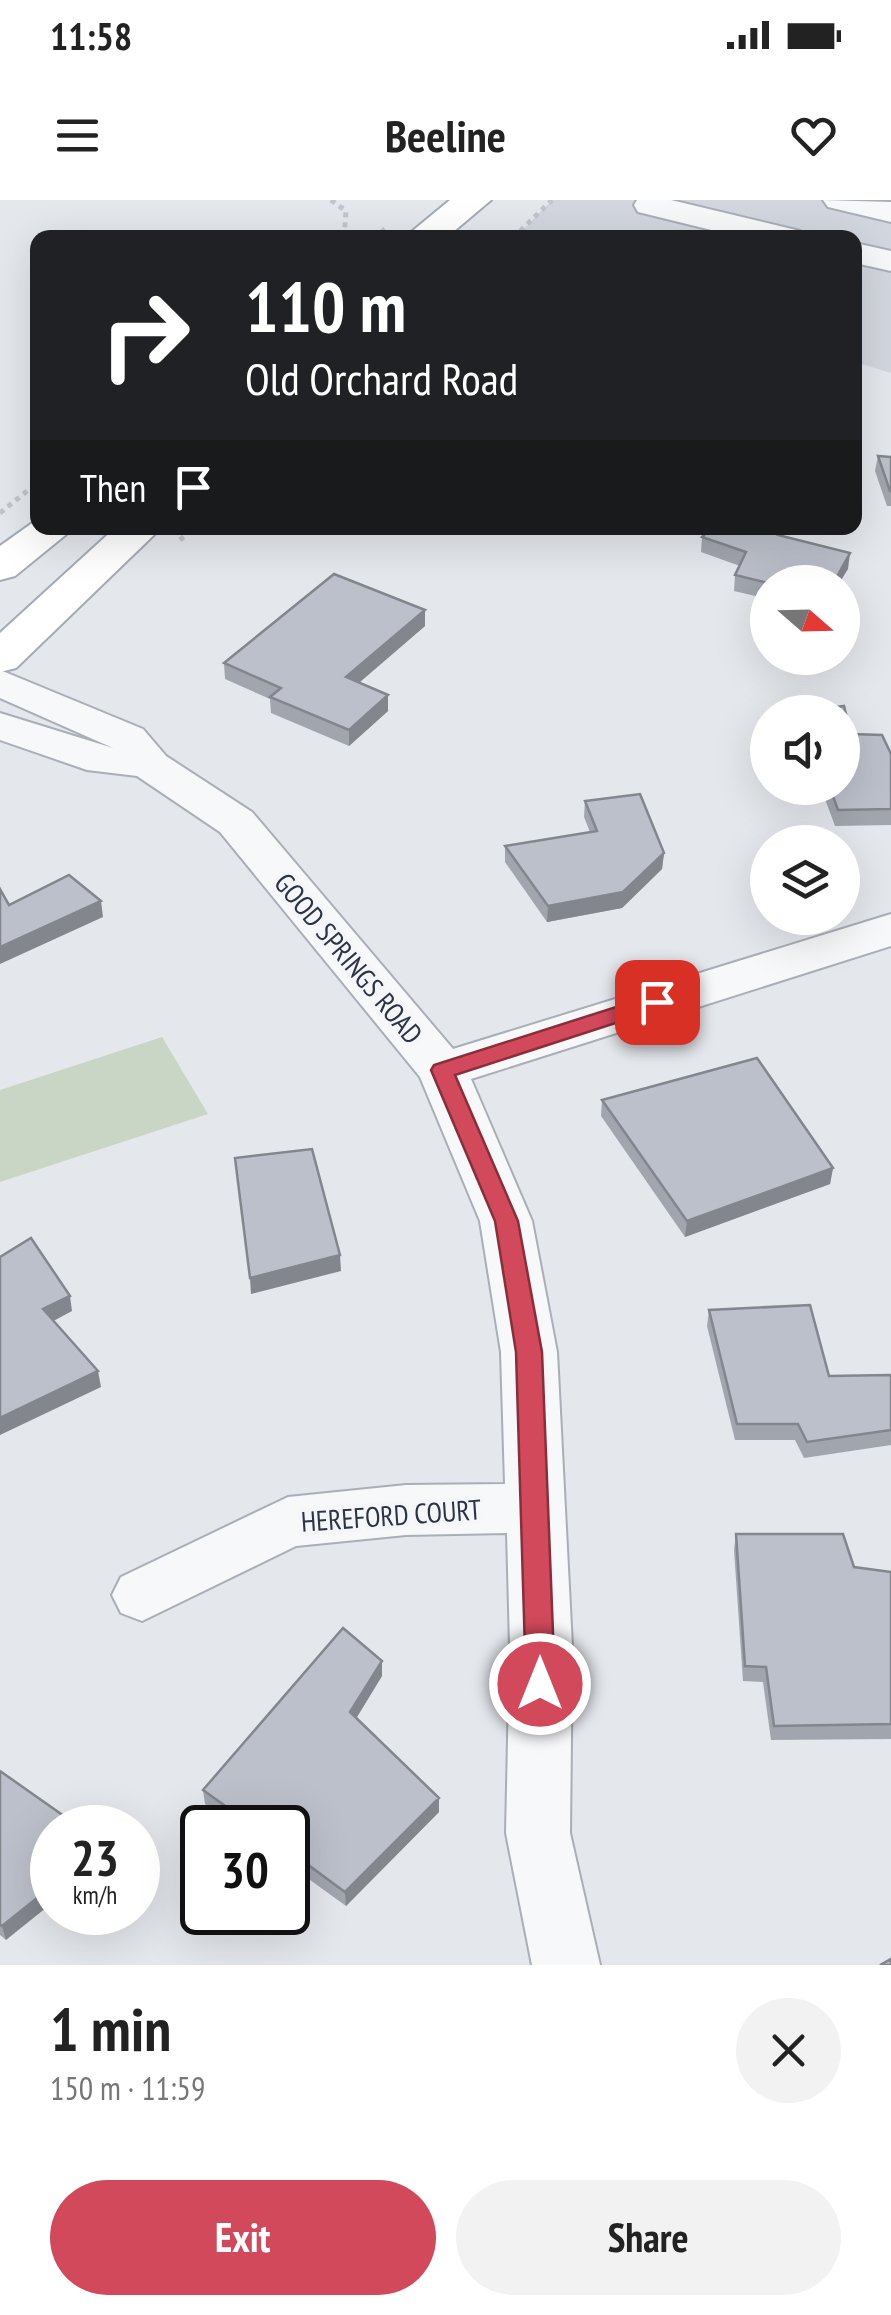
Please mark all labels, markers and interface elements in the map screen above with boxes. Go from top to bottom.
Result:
text: 11:58 [50,11,132,60]
text: Beeline [385,106,506,164]
icon: menu [50,108,105,163]
icon: heart [786,108,841,163]
text: 110 m [245,261,406,351]
icon: right [80,270,210,400]
text: Old Orchard Road [245,349,518,407]
icon: arrive [166,460,221,515]
text: Then [80,463,146,512]
north arrow [750,565,860,675]
map controls [750,565,860,935]
button: sound [750,695,860,805]
button: layers [750,825,860,935]
street label: GOOD SPRINGS ROAD [267,865,431,1051]
pin [615,960,700,1045]
icon: arrive [630,975,685,1030]
street label: HEREFORD COURT [300,1490,483,1540]
position arrow [488,1632,592,1736]
speed limit sign: 30 [180,1805,310,1935]
text: 23 [71,1825,119,1890]
text: km/h [73,1879,117,1911]
text: 1 min [50,1990,171,2068]
button: close [736,1998,841,2103]
text: 150 m · 11:59 [50,2067,205,2109]
button: Exit [50,2180,436,2295]
button: Share [456,2180,841,2295]

